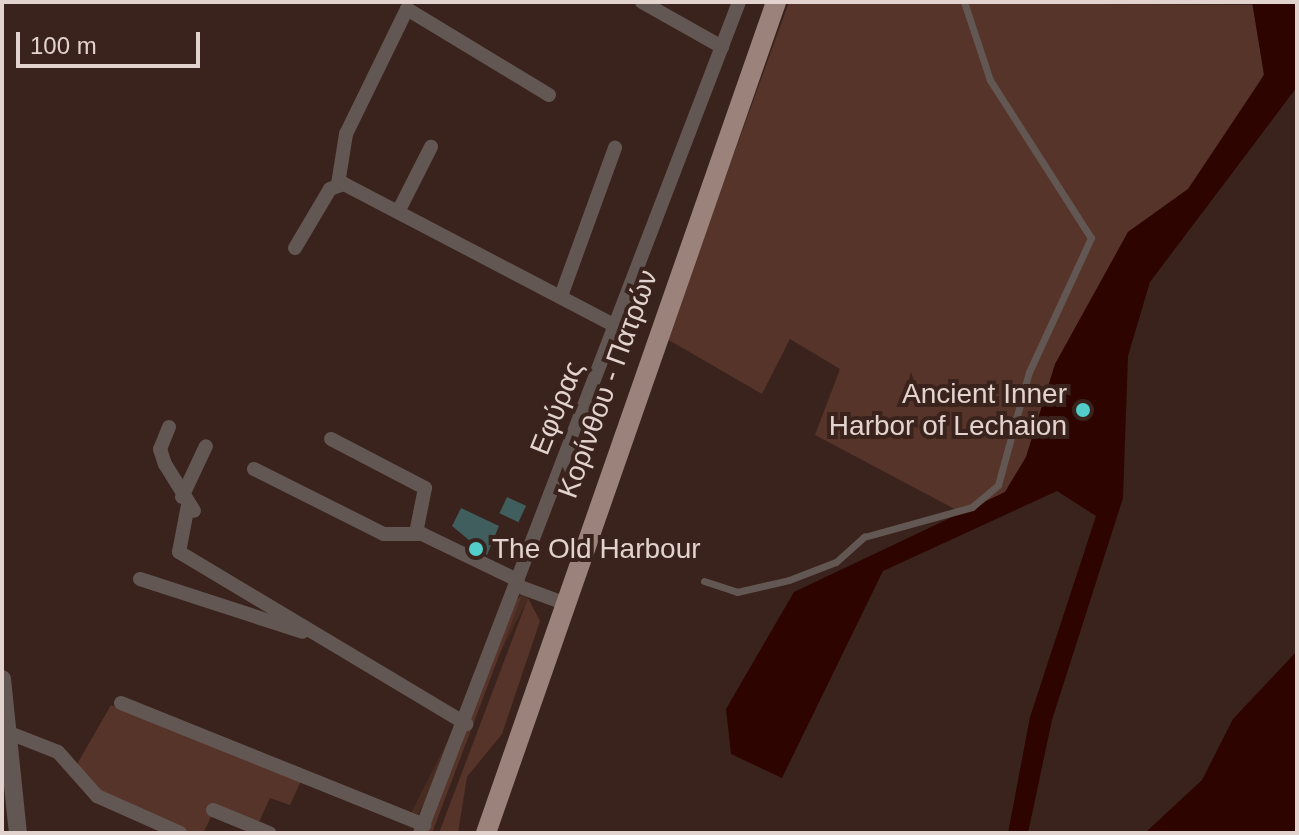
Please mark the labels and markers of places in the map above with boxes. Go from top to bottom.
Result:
place label: Ancient Inner Harbor of Lechaion [829,377,1067,443]
marker: Ancient Inner Harbor of Lechaion [1074,401,1092,419]
place label: The Old Harbour [492,532,701,566]
marker: The Old Harbour [467,540,485,558]

